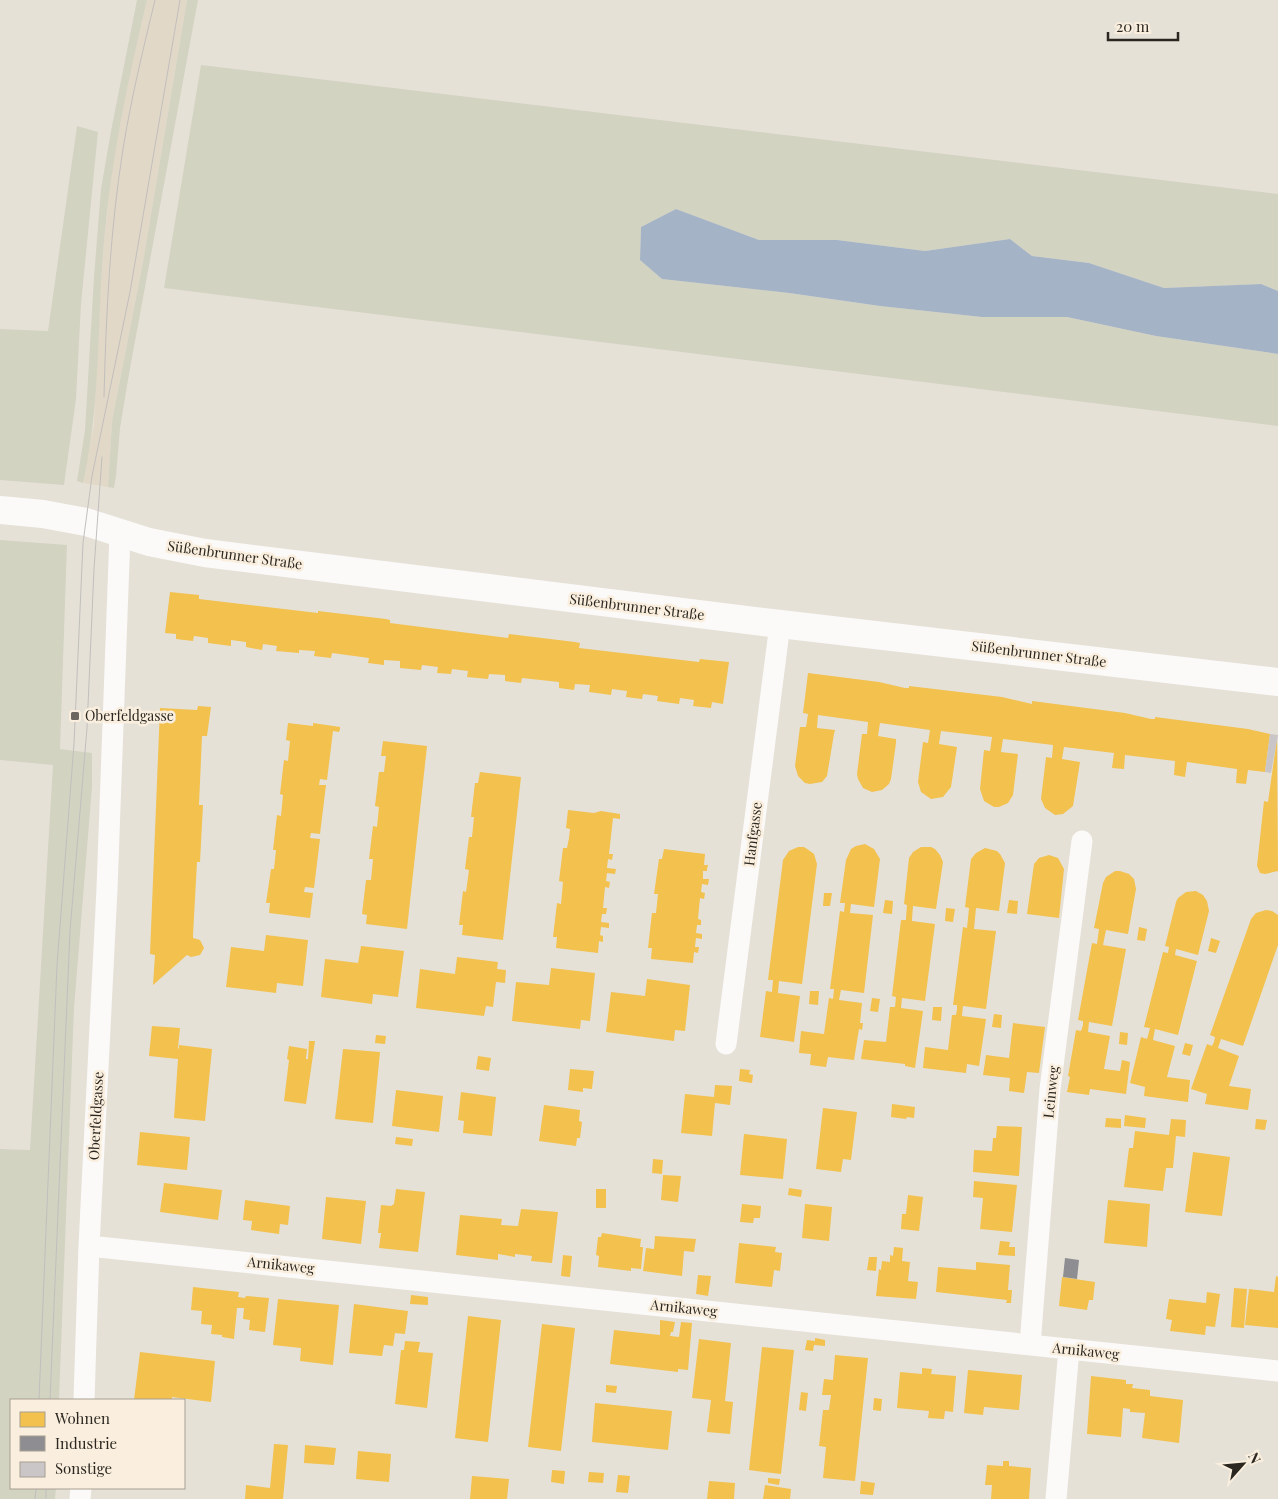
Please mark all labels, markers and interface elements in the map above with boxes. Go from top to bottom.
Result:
scale bar [1108,10,1178,42]
text: 20 m [1116,16,1150,36]
street label: Süßenbrunner Straße [167,536,304,573]
street label: Süßenbrunner Straße [569,589,706,624]
street label: Süßenbrunner Straße [971,636,1108,671]
place label: Oberfeldgasse [85,706,174,725]
marker: Oberfeldgasse [69,710,81,722]
street label: Hanfgasse [739,801,766,867]
street label: Leinweg [1038,1064,1063,1119]
street label: Oberfeldgasse [84,1071,107,1161]
street label: Arnikaweg [246,1251,316,1278]
street label: Arnikaweg [649,1294,719,1321]
street label: Arnikaweg [1051,1337,1121,1364]
legend [10,1399,185,1489]
text: Wohnen [54,1408,110,1428]
text: Industrie [55,1433,117,1453]
north arrow [1218,1439,1268,1489]
text: N [1244,1449,1266,1467]
text: Sonstige [55,1458,112,1478]

